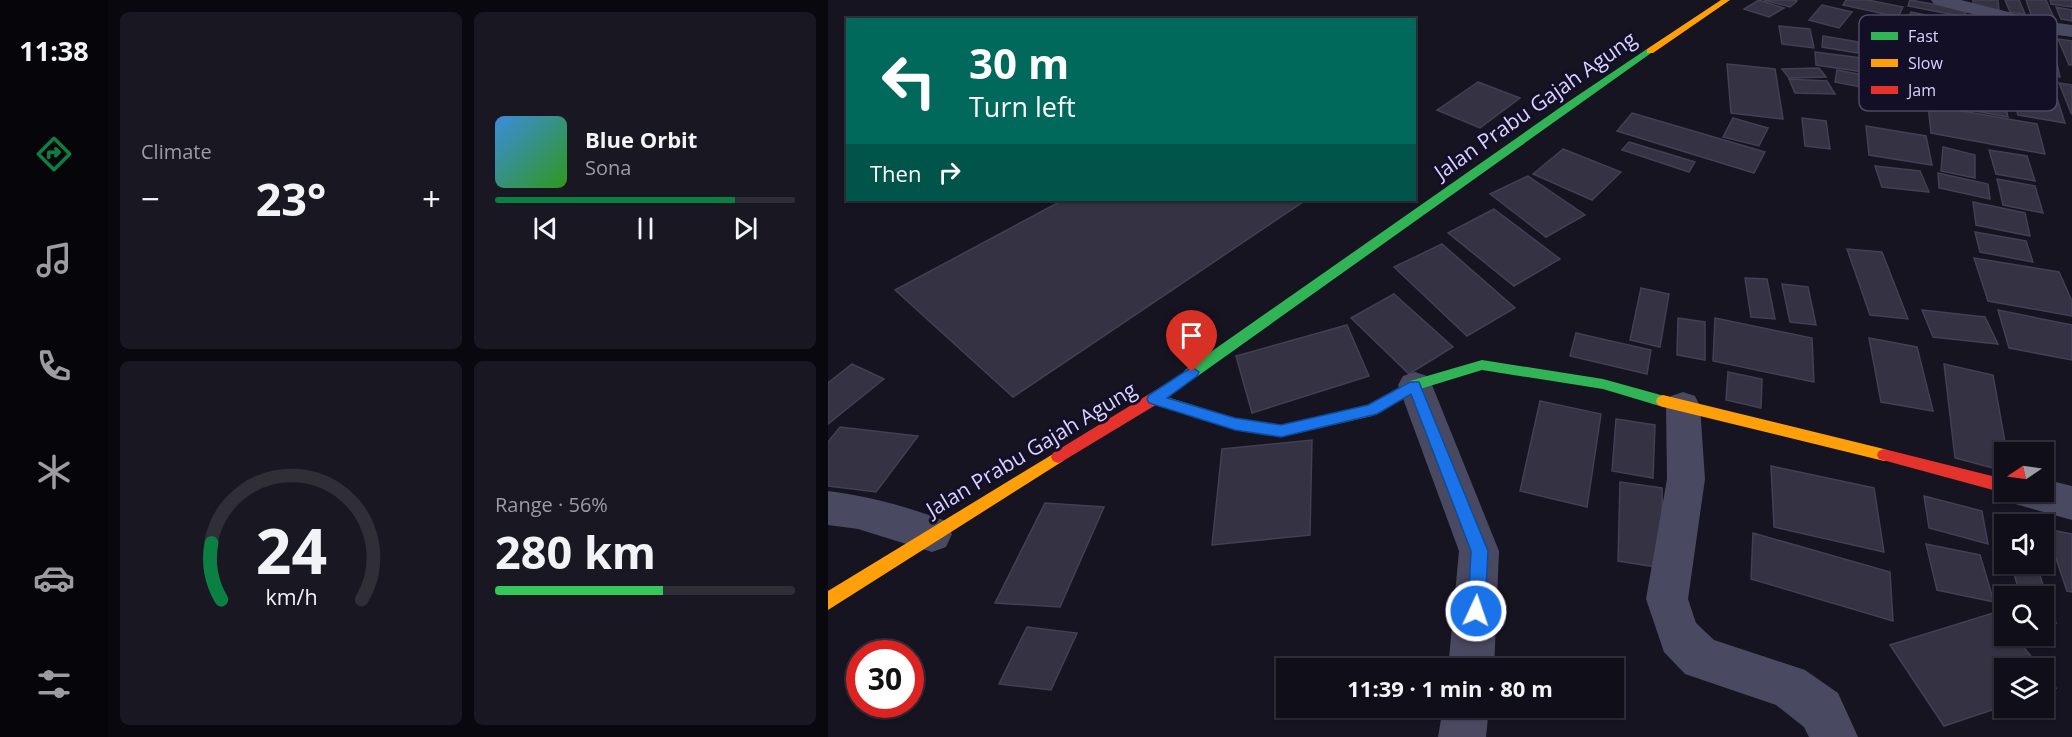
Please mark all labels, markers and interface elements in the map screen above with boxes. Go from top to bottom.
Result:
legend [1859,15,2057,111]
street label: Jalan Prabu Gajah Agung [1427,24,1642,187]
text: Fast [1908,25,1939,47]
text: 11:38 [19,32,89,69]
text: 30 m [969,34,1069,91]
icon: left [870,42,948,120]
text: Slow [1908,52,1943,74]
text: Jam [1906,79,1936,101]
text: Turn left [969,88,1076,125]
text: Blue Orbit [585,124,697,154]
icon: directions [33,133,75,175]
text: Climate [141,138,212,165]
text: Sona [585,154,631,181]
icon: right [933,156,966,189]
text: Then [870,158,921,188]
text: 23° [256,168,326,229]
text: − [141,176,160,221]
text: + [422,176,441,221]
icon: previous [529,212,562,245]
icon: pause [629,212,662,245]
icon: next [729,212,762,245]
icon: music [33,239,75,281]
pin [1166,310,1217,372]
icon: arrive [1175,319,1208,352]
icon: phone [33,345,75,387]
street label: Jalan Prabu Gajah Agung [919,375,1141,524]
north arrow [1994,442,2054,502]
map controls [1994,442,2054,718]
icon: climate [33,451,75,493]
text: Range · 56% [495,491,608,518]
text: 24 [255,507,327,592]
button: sound [1994,514,2054,574]
text: 280 km [495,521,656,582]
icon: car [33,557,75,599]
position arrow [1444,579,1508,643]
text: km/h [265,582,317,611]
button: search [1994,586,2054,646]
speed limit sign: 30 [846,640,924,718]
button: layers [1994,658,2054,718]
icon: filters [33,663,75,705]
text: 11:39 · 1 min · 80 m [1347,673,1553,703]

